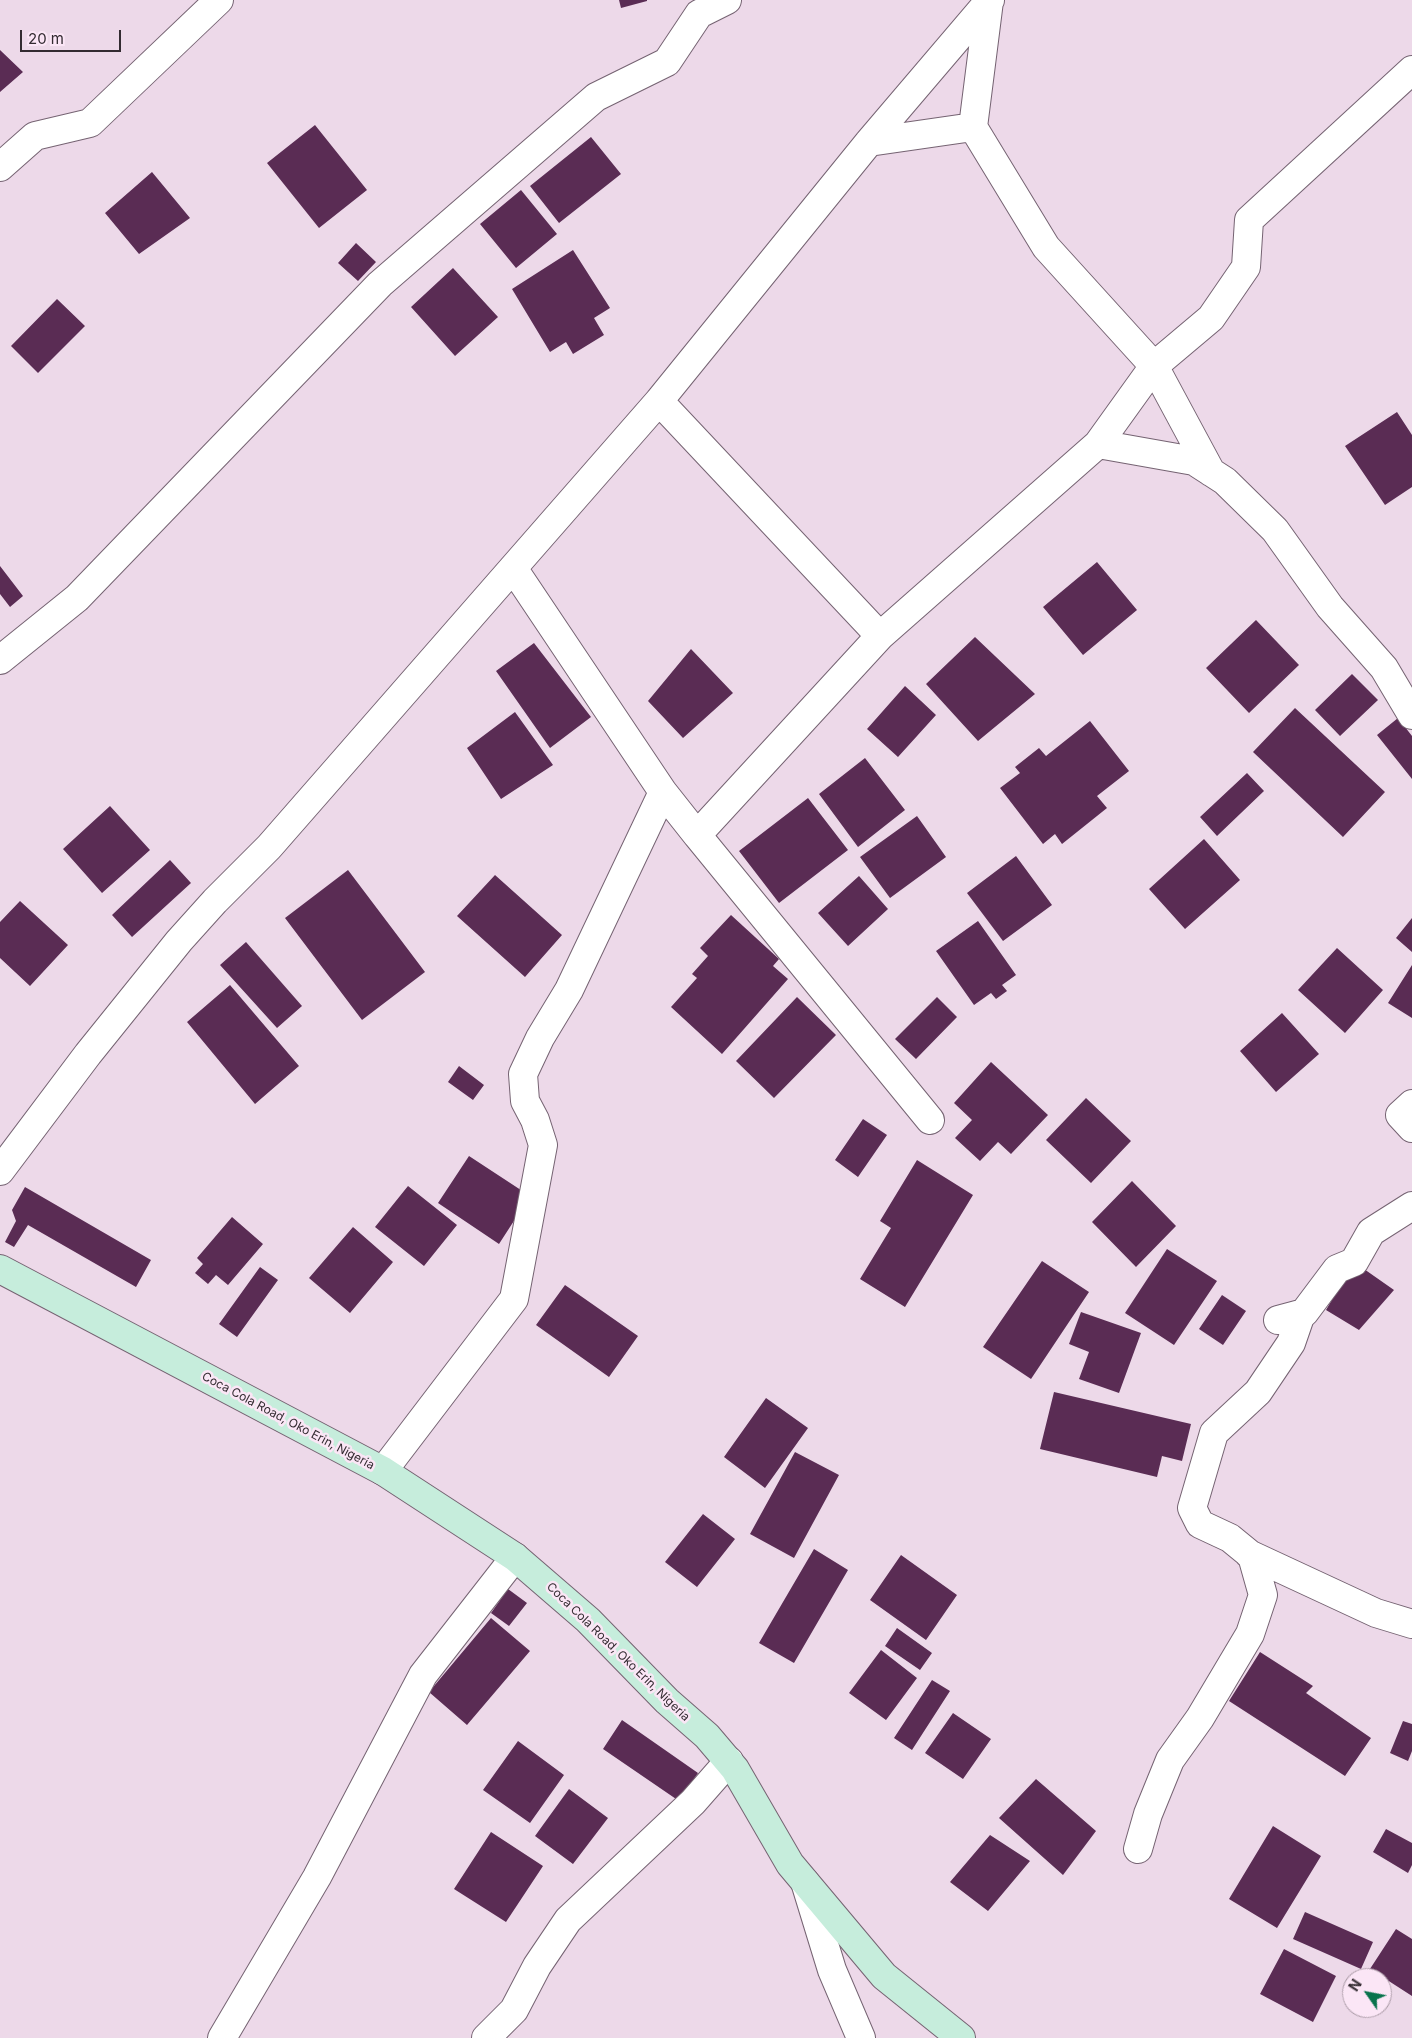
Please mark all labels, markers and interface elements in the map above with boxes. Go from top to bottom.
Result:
scale bar [22,20,124,52]
text: 20 m [28,29,64,48]
street label: Coca Cola Road, Oko Erin, Nigeria [199,1369,377,1473]
street label: Coca Cola Road, Oko Erin, Nigeria [543,1580,693,1724]
north arrow [1342,1968,1392,2018]
text: N [1345,1976,1365,1994]

